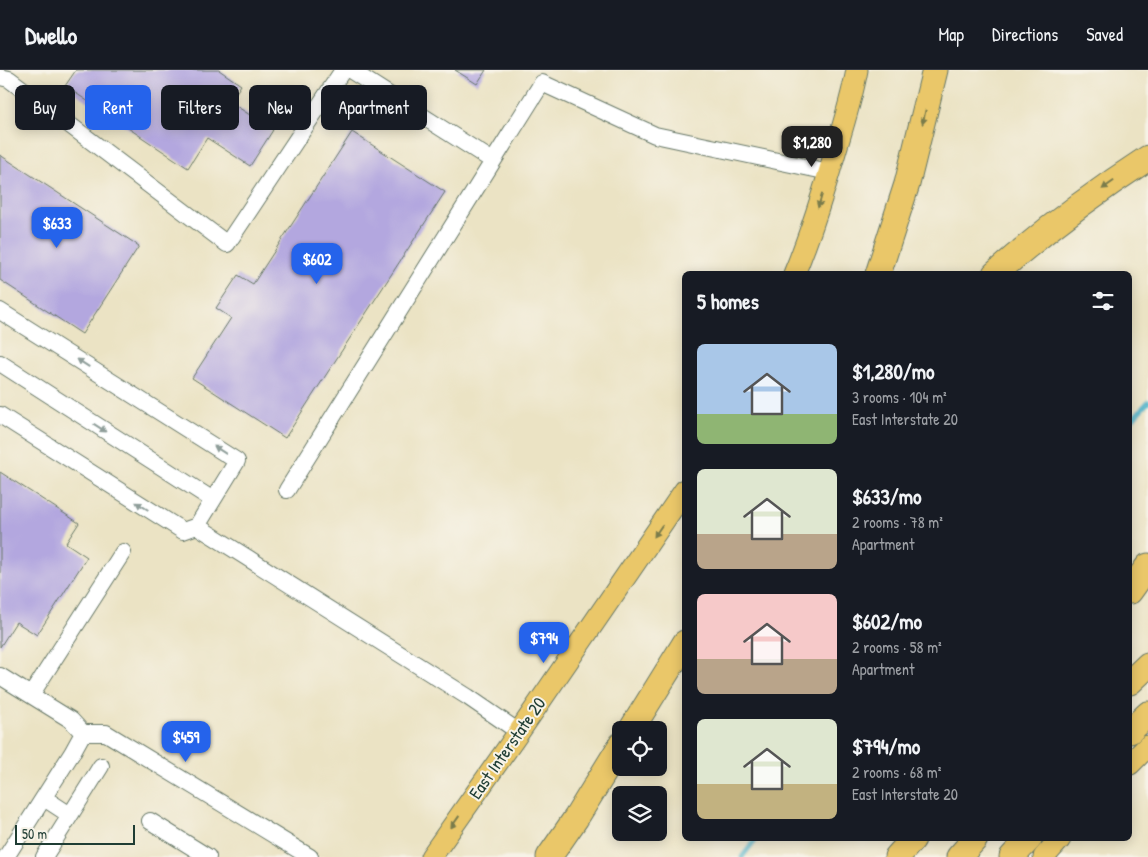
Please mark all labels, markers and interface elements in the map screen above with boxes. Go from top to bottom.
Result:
text: Dwello [25,19,77,51]
text: Map [939,22,964,47]
text: Directions [992,22,1058,47]
text: Saved [1086,22,1123,47]
chip: Buy [15,85,75,130]
chip: Rent [85,85,151,130]
chip: Filters [161,85,239,130]
chip: New [249,85,311,130]
chip: Apartment [321,85,427,130]
one-way arrow [920,110,928,125]
pin: $1,280 [771,126,853,168]
text: $1,280 [793,131,831,153]
one-way arrow [1101,180,1115,190]
one-way arrow [816,194,824,209]
pin: $633 [27,206,87,249]
text: $633 [43,212,71,234]
pin: $602 [287,242,347,285]
text: $602 [302,248,332,270]
text: 5 homes [697,287,759,316]
icon: filters [1089,287,1117,315]
text: $1,280/mo [852,357,934,386]
one-way arrow [77,358,90,367]
icon: home [737,364,797,424]
text: 3 rooms · 104 m² [852,386,947,408]
text: East Interstate 20 [852,408,958,430]
one-way arrow [93,423,107,432]
one-way arrow [214,445,227,455]
text: $633/mo [852,482,921,511]
icon: home [737,489,797,549]
one-way arrow [135,501,149,510]
text: 2 rooms · 78 m² [852,511,943,533]
one-way arrow [653,524,663,538]
text: Apartment [852,533,915,555]
text: $602/mo [852,607,922,636]
icon: home [737,614,797,674]
pin: $794 [514,622,574,664]
text: $794 [530,627,558,649]
text: 2 rooms · 58 m² [852,636,942,658]
text: Apartment [852,658,915,680]
street label: East Interstate 20 [463,692,551,804]
pin: $459 [156,720,216,763]
map controls [612,721,667,841]
button: locate [612,721,667,776]
text: $459 [173,726,199,748]
text: $794/mo [852,732,920,761]
icon: home [737,739,797,799]
text: 2 rooms · 68 m² [852,761,941,783]
text: East Interstate 20 [852,783,958,805]
button: layers [612,786,667,841]
one-way arrow [450,816,460,829]
scale bar [15,822,135,845]
text: 50 m [22,824,47,843]

